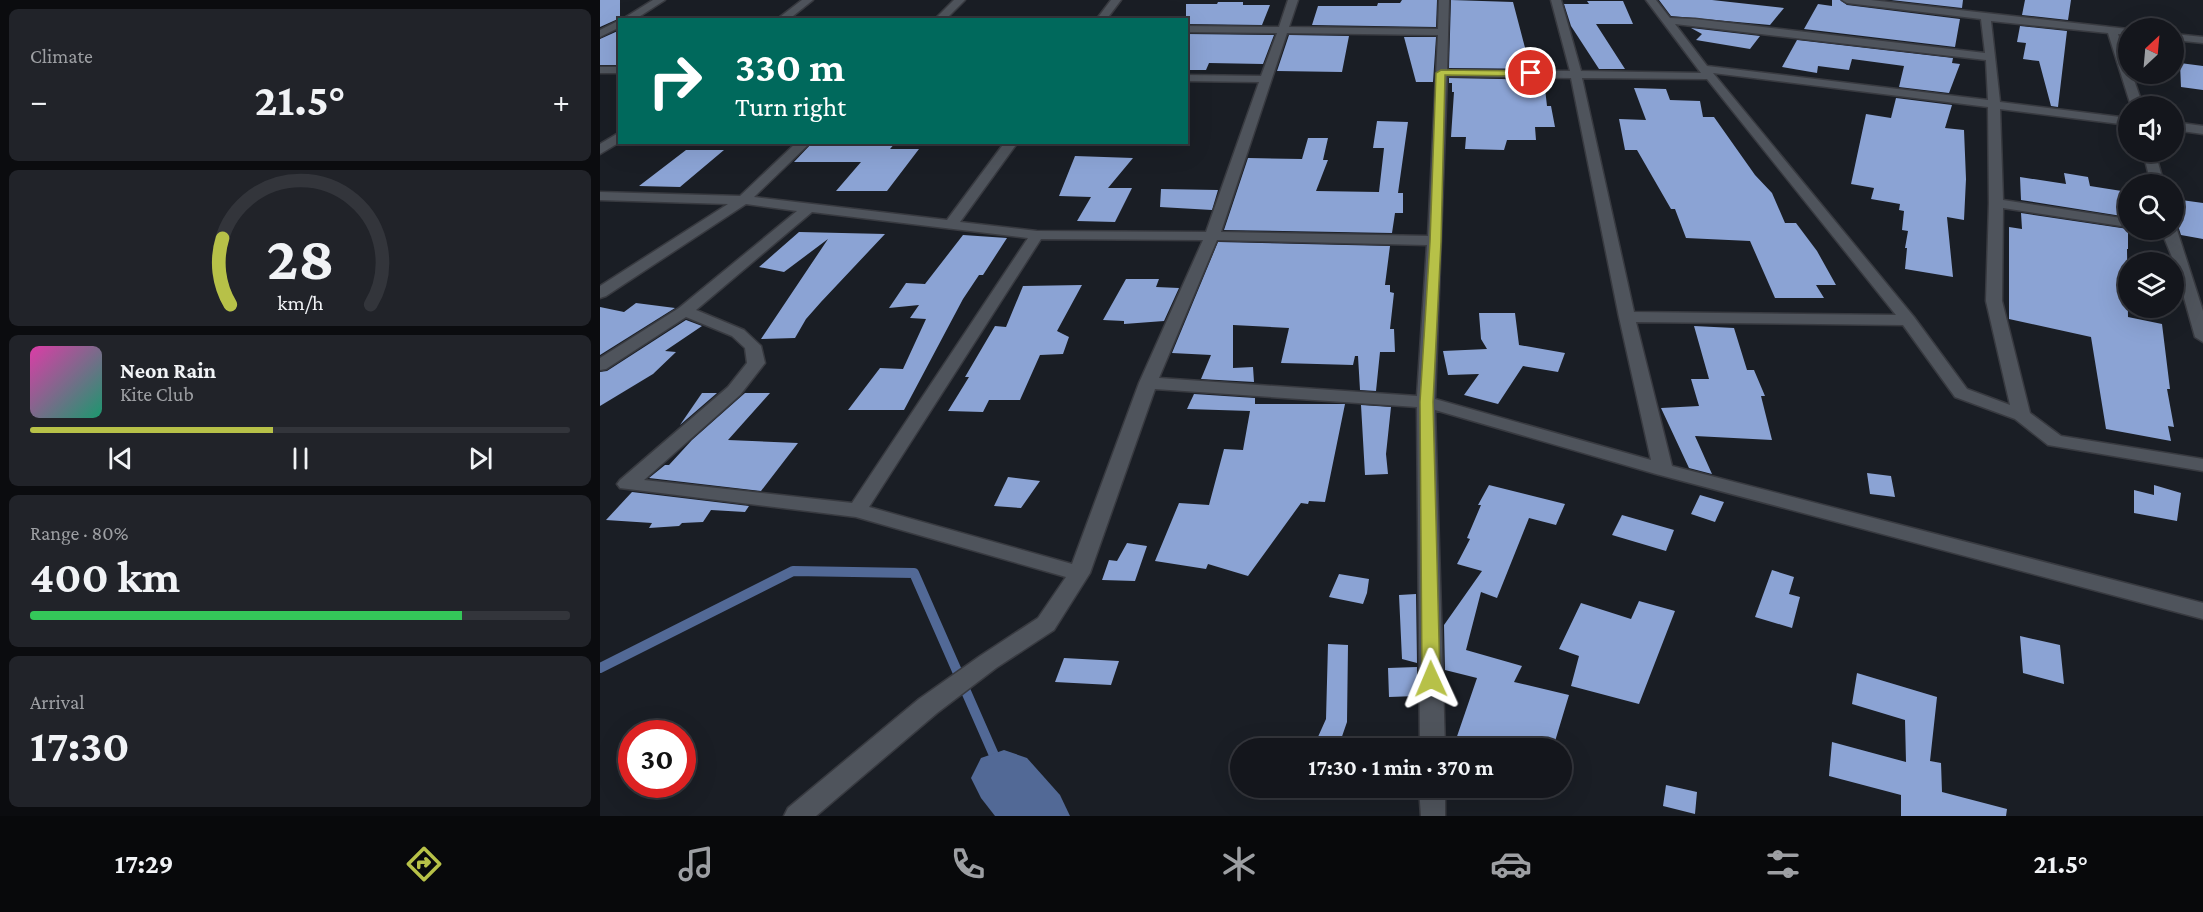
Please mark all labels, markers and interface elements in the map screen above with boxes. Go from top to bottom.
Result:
north arrow [2118,18,2184,84]
map controls [2118,18,2184,318]
icon: right [636,42,714,120]
text: 330 m [735,43,845,90]
text: Climate [30,45,93,67]
pin [1505,47,1556,98]
icon: arrive [1514,56,1547,89]
text: 21.5° [255,75,345,125]
text: − [30,82,47,119]
text: + [553,82,570,119]
text: Turn right [735,92,846,122]
button: sound [2118,96,2184,162]
button: search [2118,174,2184,240]
text: 28 [266,223,334,292]
button: layers [2118,252,2184,318]
text: km/h [277,291,324,315]
text: Neon Rain [120,358,216,383]
text: Kite Club [120,383,194,405]
icon: previous [104,442,137,475]
icon: pause [284,442,317,475]
icon: next [464,442,497,475]
text: Range · 80% [30,522,128,544]
text: 400 km [30,552,180,602]
position arrow [1399,647,1463,711]
text: Arrival [30,691,84,713]
speed limit sign: 30 [618,720,696,798]
text: 17:30 [30,721,130,771]
text: 17:30 · 1 min · 370 m [1308,755,1494,780]
icon: directions [403,843,445,885]
icon: music [675,843,717,885]
icon: phone [947,843,989,885]
icon: climate [1218,843,1260,885]
icon: car [1490,843,1532,885]
icon: filters [1762,843,1804,885]
text: 17:29 [115,849,173,879]
text: 21.5° [2034,849,2088,879]

